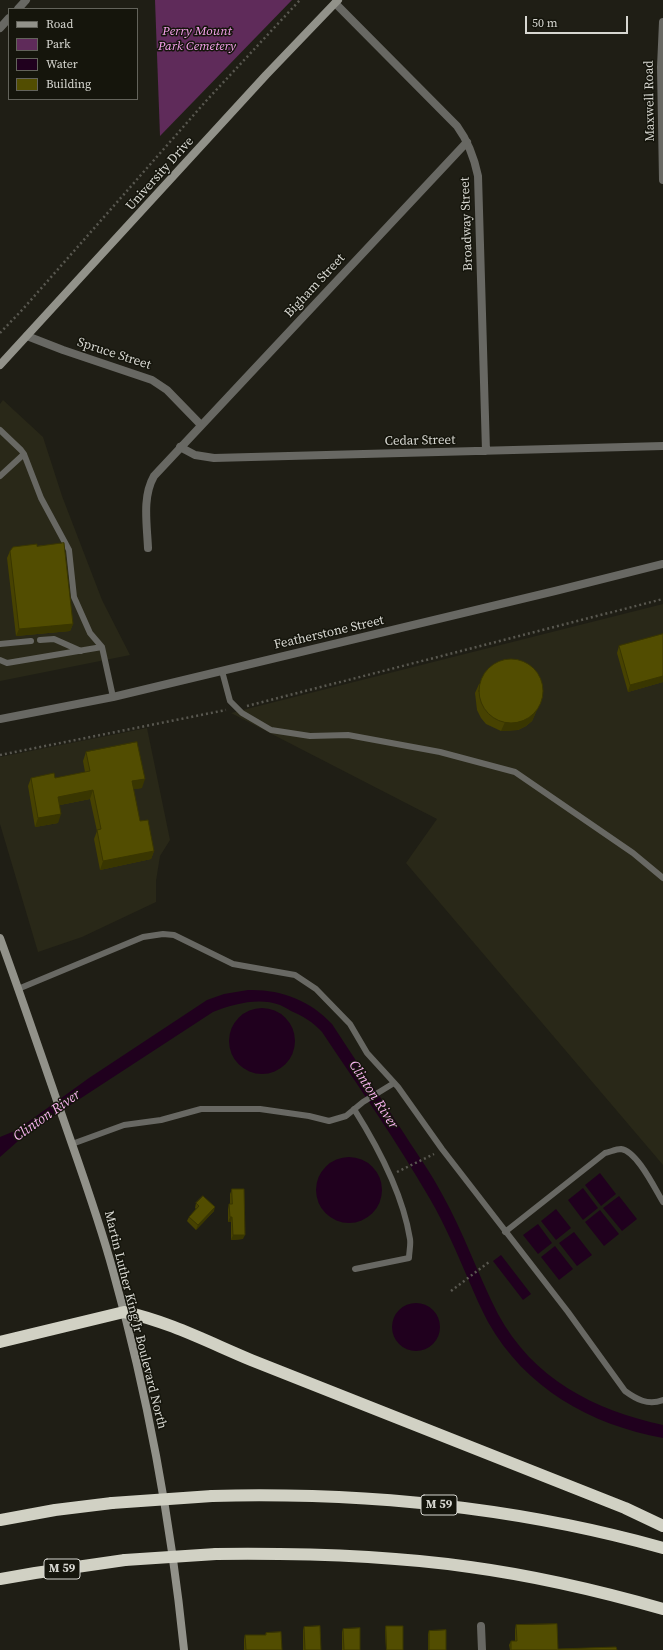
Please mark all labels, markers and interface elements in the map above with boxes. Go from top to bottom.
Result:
legend [8,8,138,100]
scale bar [527,8,630,34]
text: 50 m [532,15,558,31]
text: Road [46,16,73,32]
park label: Perry Mount Park Cemetery [158,24,236,55]
text: Park [46,36,71,52]
text: Water [46,56,78,72]
street label: Maxwell Road [641,60,659,142]
text: Building [46,76,91,92]
street label: University Drive [123,134,197,214]
street label: Broadway Street [458,177,476,271]
street label: Bigham Street [282,251,348,321]
street label: Spruce Street [75,335,153,373]
street label: Cedar Street [384,433,456,449]
street label: Featherstone Street [273,613,385,653]
water label: Clinton River [345,1058,401,1132]
water label: Clinton River [10,1087,84,1145]
street label: Martin Luther King Jr Boulevard North [100,1209,170,1431]
road number: M 59 [421,1495,457,1515]
road number: M 59 [44,1559,80,1579]

